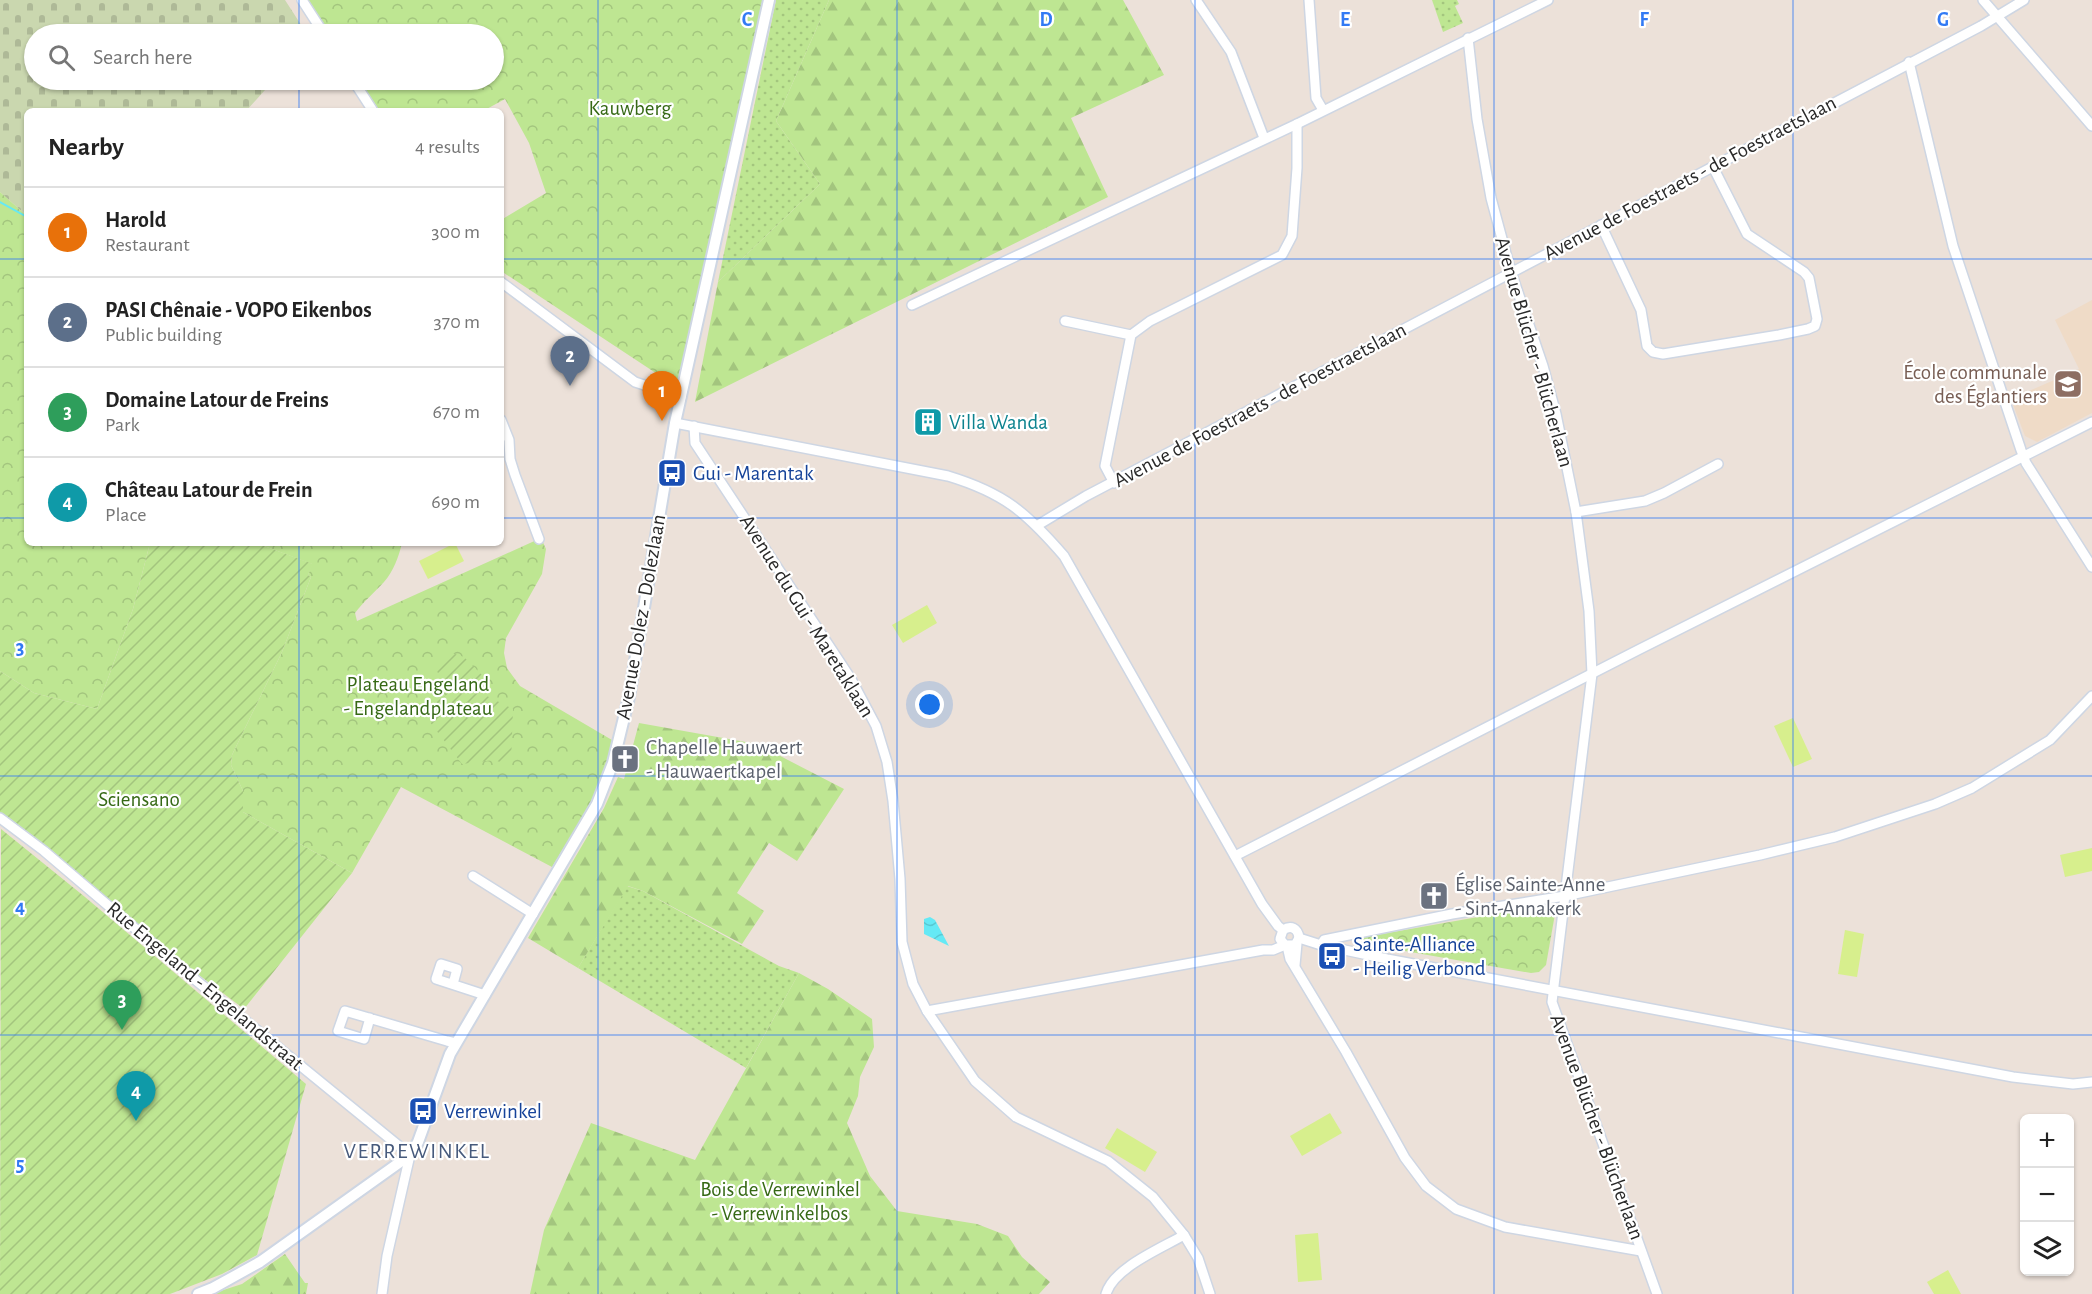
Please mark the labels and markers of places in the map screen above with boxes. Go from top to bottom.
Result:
pin: 2 [550,336,590,386]
place label: École communale des Églantiers [1903,360,2047,407]
school or university icon: École communale des Églantiers [2052,368,2084,400]
pin: 1 [642,372,682,421]
building icon: Villa Wanda [912,406,944,438]
place label: Villa Wanda [949,412,1048,433]
bus stop icon: Gui - Marentak [656,457,688,489]
place label: Gui - Marentak [693,463,814,484]
place label: Chapelle Hauwaert - Hauwaertkapel [646,737,802,782]
church icon: Chapelle Hauwaert - Hauwaertkapel [609,743,641,775]
place label: Église Sainte-Anne - Sint-Annakerk [1455,872,1605,919]
church icon: Église Sainte-Anne - Sint-Annakerk [1418,880,1450,912]
place label: Sainte-Alliance - Heilig Verbond [1353,934,1486,979]
bus stop icon: Sainte-Alliance - Heilig Verbond [1316,940,1348,972]
pin: 3 [102,980,142,1030]
pin: 4 [116,1072,156,1121]
bus stop icon: Verrewinkel [407,1095,439,1127]
place label: Verrewinkel [444,1101,542,1122]

